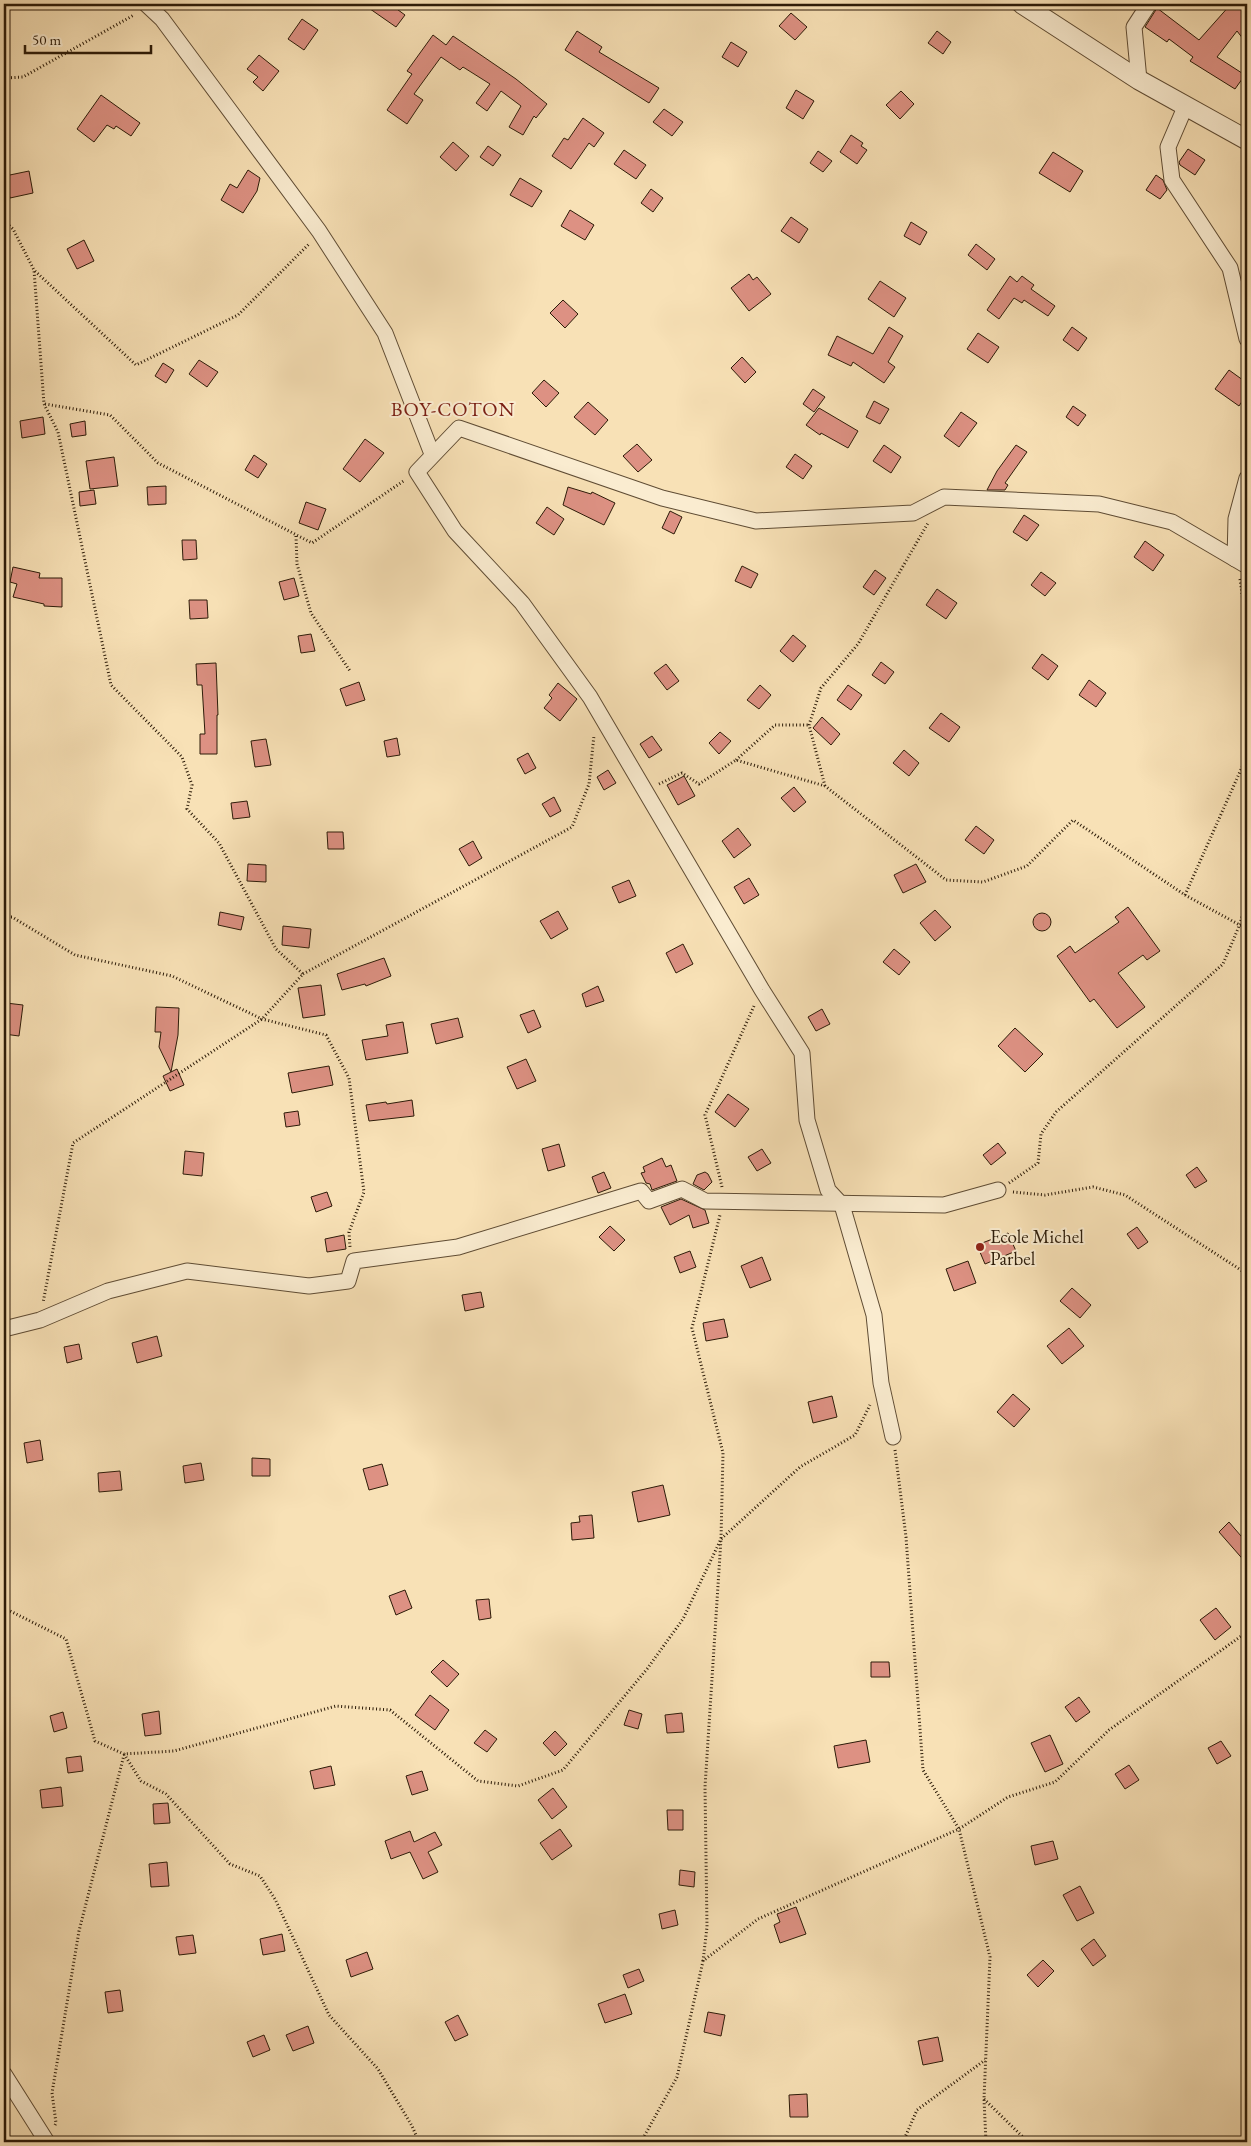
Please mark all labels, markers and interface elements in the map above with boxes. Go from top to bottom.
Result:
scale bar [25,22,151,54]
text: 50 m [32,30,61,49]
district label: BOY-COTON [391,396,515,422]
place label: Ecole Michel Parbel [990,1224,1084,1271]
marker: Ecole Michel Parbel [974,1241,986,1253]

